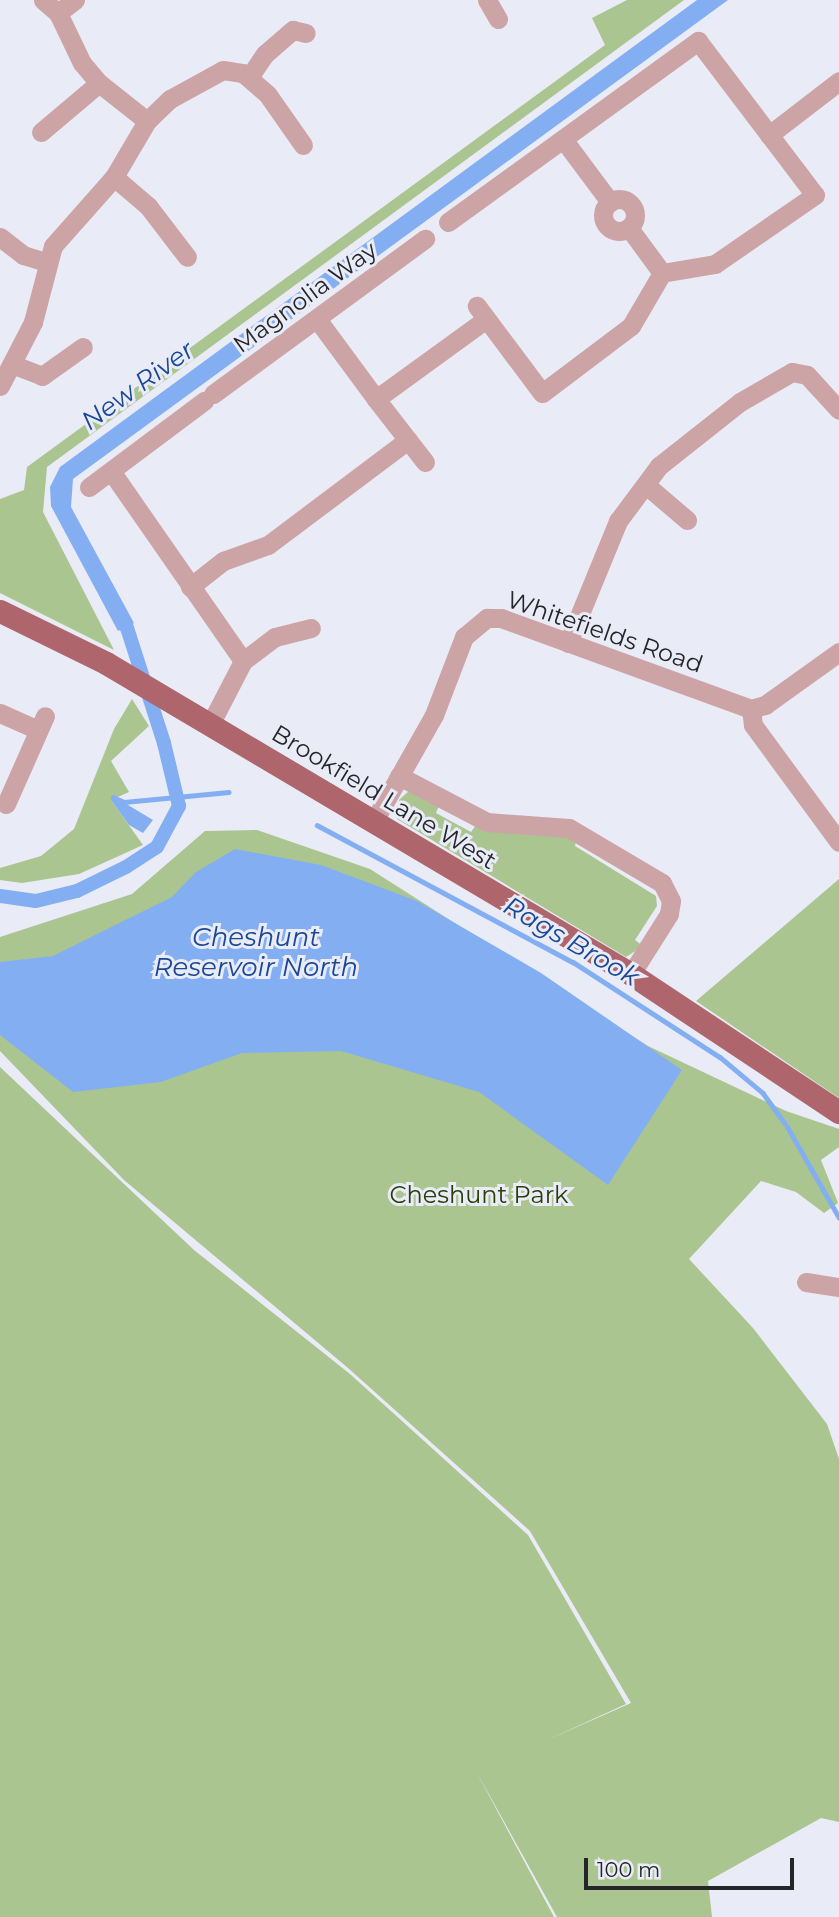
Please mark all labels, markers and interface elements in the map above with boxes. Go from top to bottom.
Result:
street label: Magnolia Way [228,235,382,359]
water label: New River [75,335,201,437]
street label: Whitefields Road [503,585,707,679]
street label: Brookfield Lane West [267,719,501,875]
water label: Rags Brook [498,891,644,993]
water label: Cheshunt Reservoir North [154,922,358,984]
park label: Cheshunt Park [390,1181,568,1209]
scale bar [587,1843,797,1887]
text: 100 m [597,1857,660,1882]

